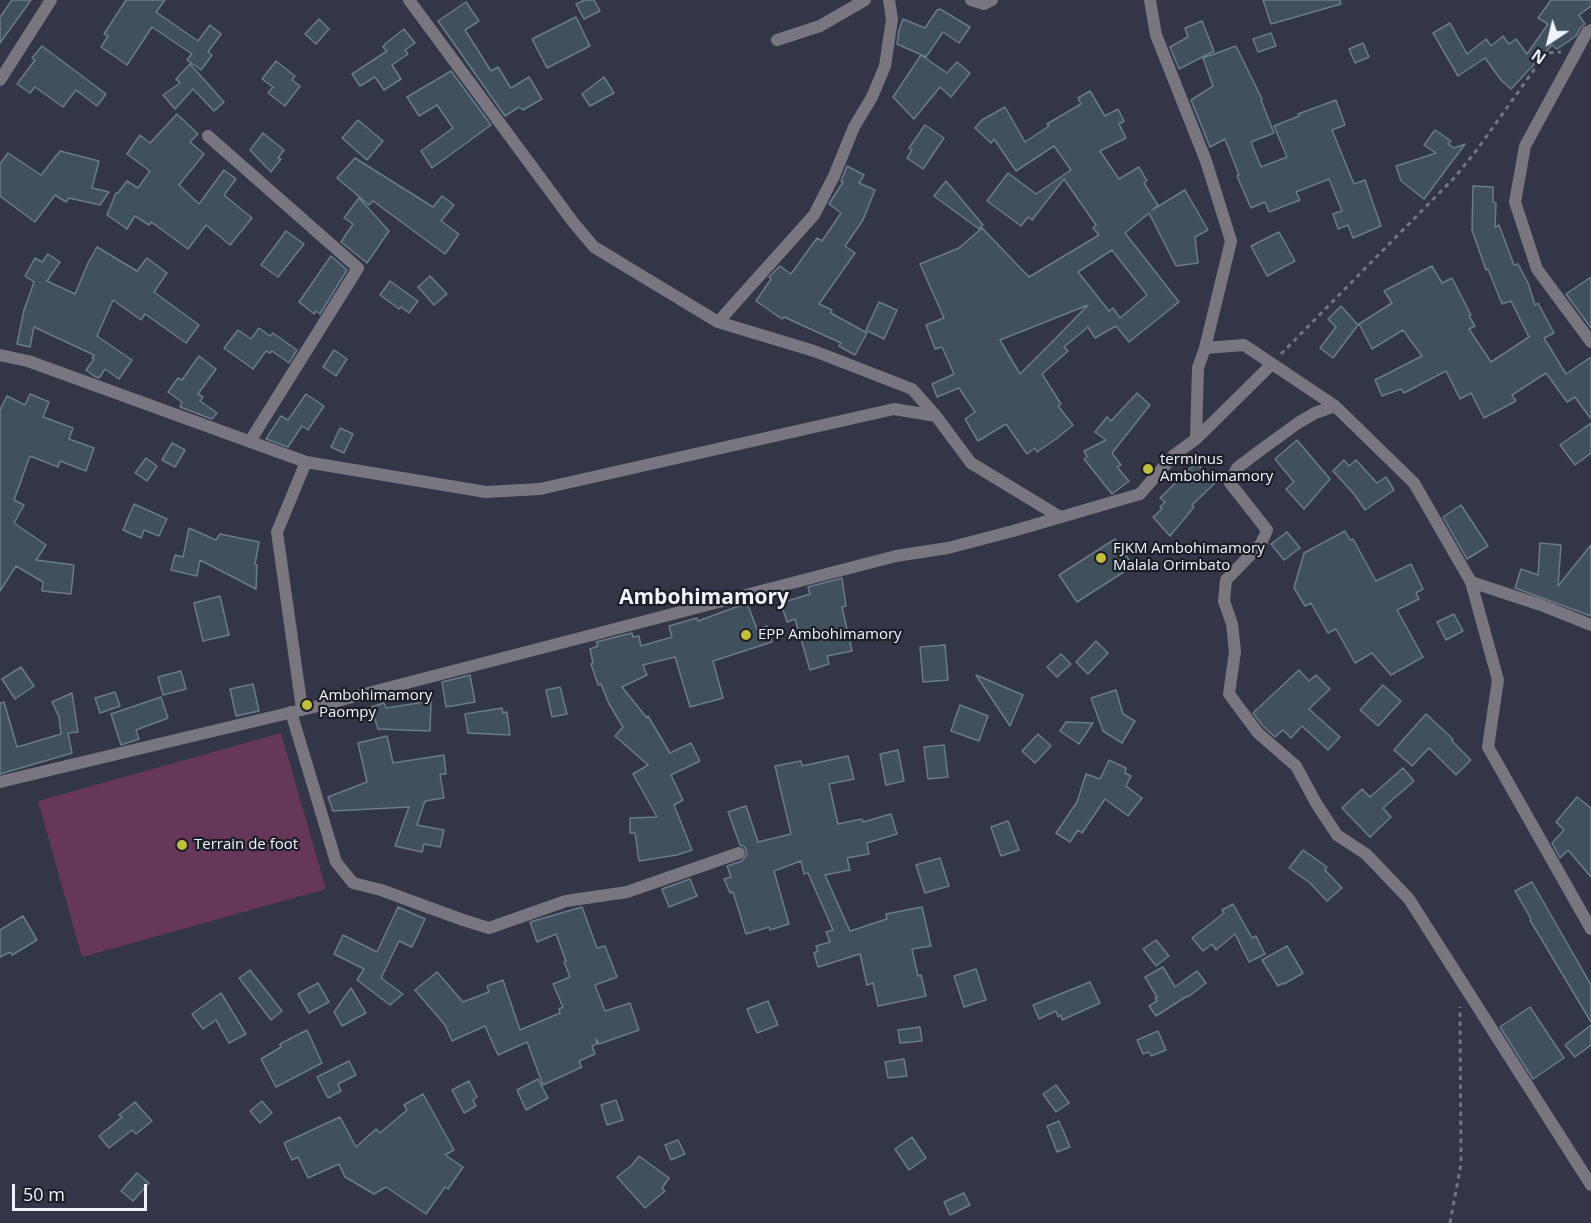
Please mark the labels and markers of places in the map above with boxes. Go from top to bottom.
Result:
place label: terminus Ambohimamory [1160,451,1273,486]
marker: terminus Ambohimamory [1141,462,1155,476]
place label: FJKM Ambohimamory Malala Orimbato [1113,540,1265,575]
marker: FJKM Ambohimamory Malala Orimbato [1094,551,1108,565]
place label: EPP Ambohimamory [758,626,902,644]
marker: EPP Ambohimamory [739,628,753,642]
place label: Ambohimamory Paompy [319,687,432,722]
marker: Ambohimamory Paompy [300,698,314,712]
place label: Terrain de foot [194,836,298,854]
marker: Terrain de foot [175,838,189,852]

